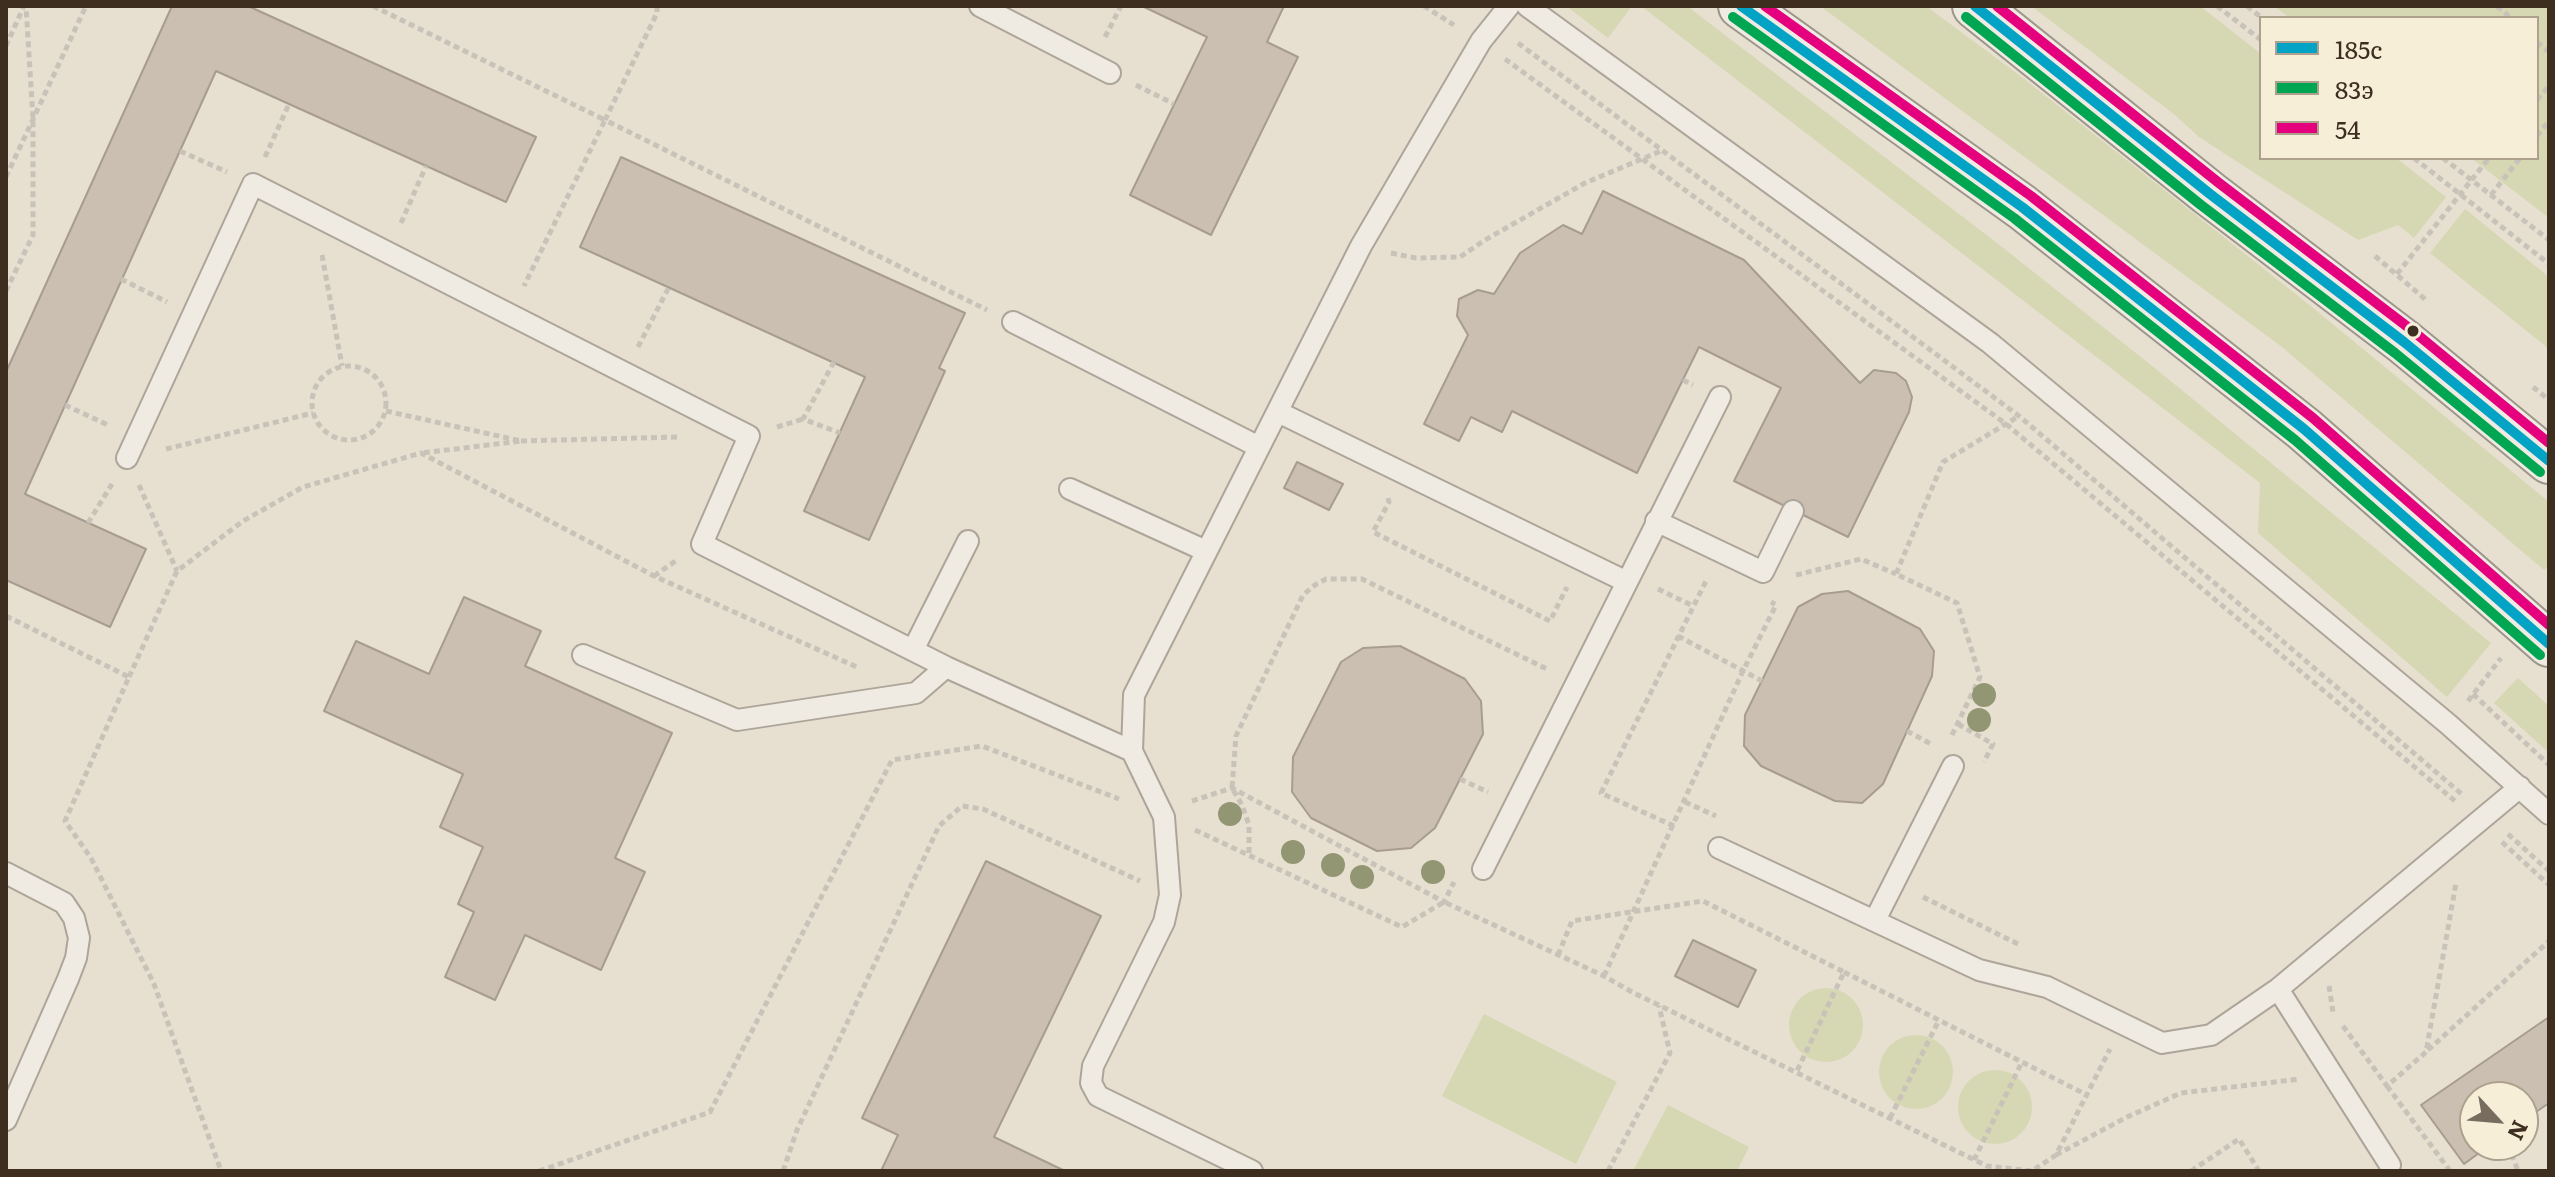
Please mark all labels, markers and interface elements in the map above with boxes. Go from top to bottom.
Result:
legend [2259,16,2539,160]
text: 185с [2335,31,2382,66]
text: 83э [2335,71,2374,106]
text: 54 [2335,111,2360,146]
unlabelled marker [2405,323,2421,339]
north arrow [2459,1081,2539,1161]
text: N [2500,1115,2538,1146]

